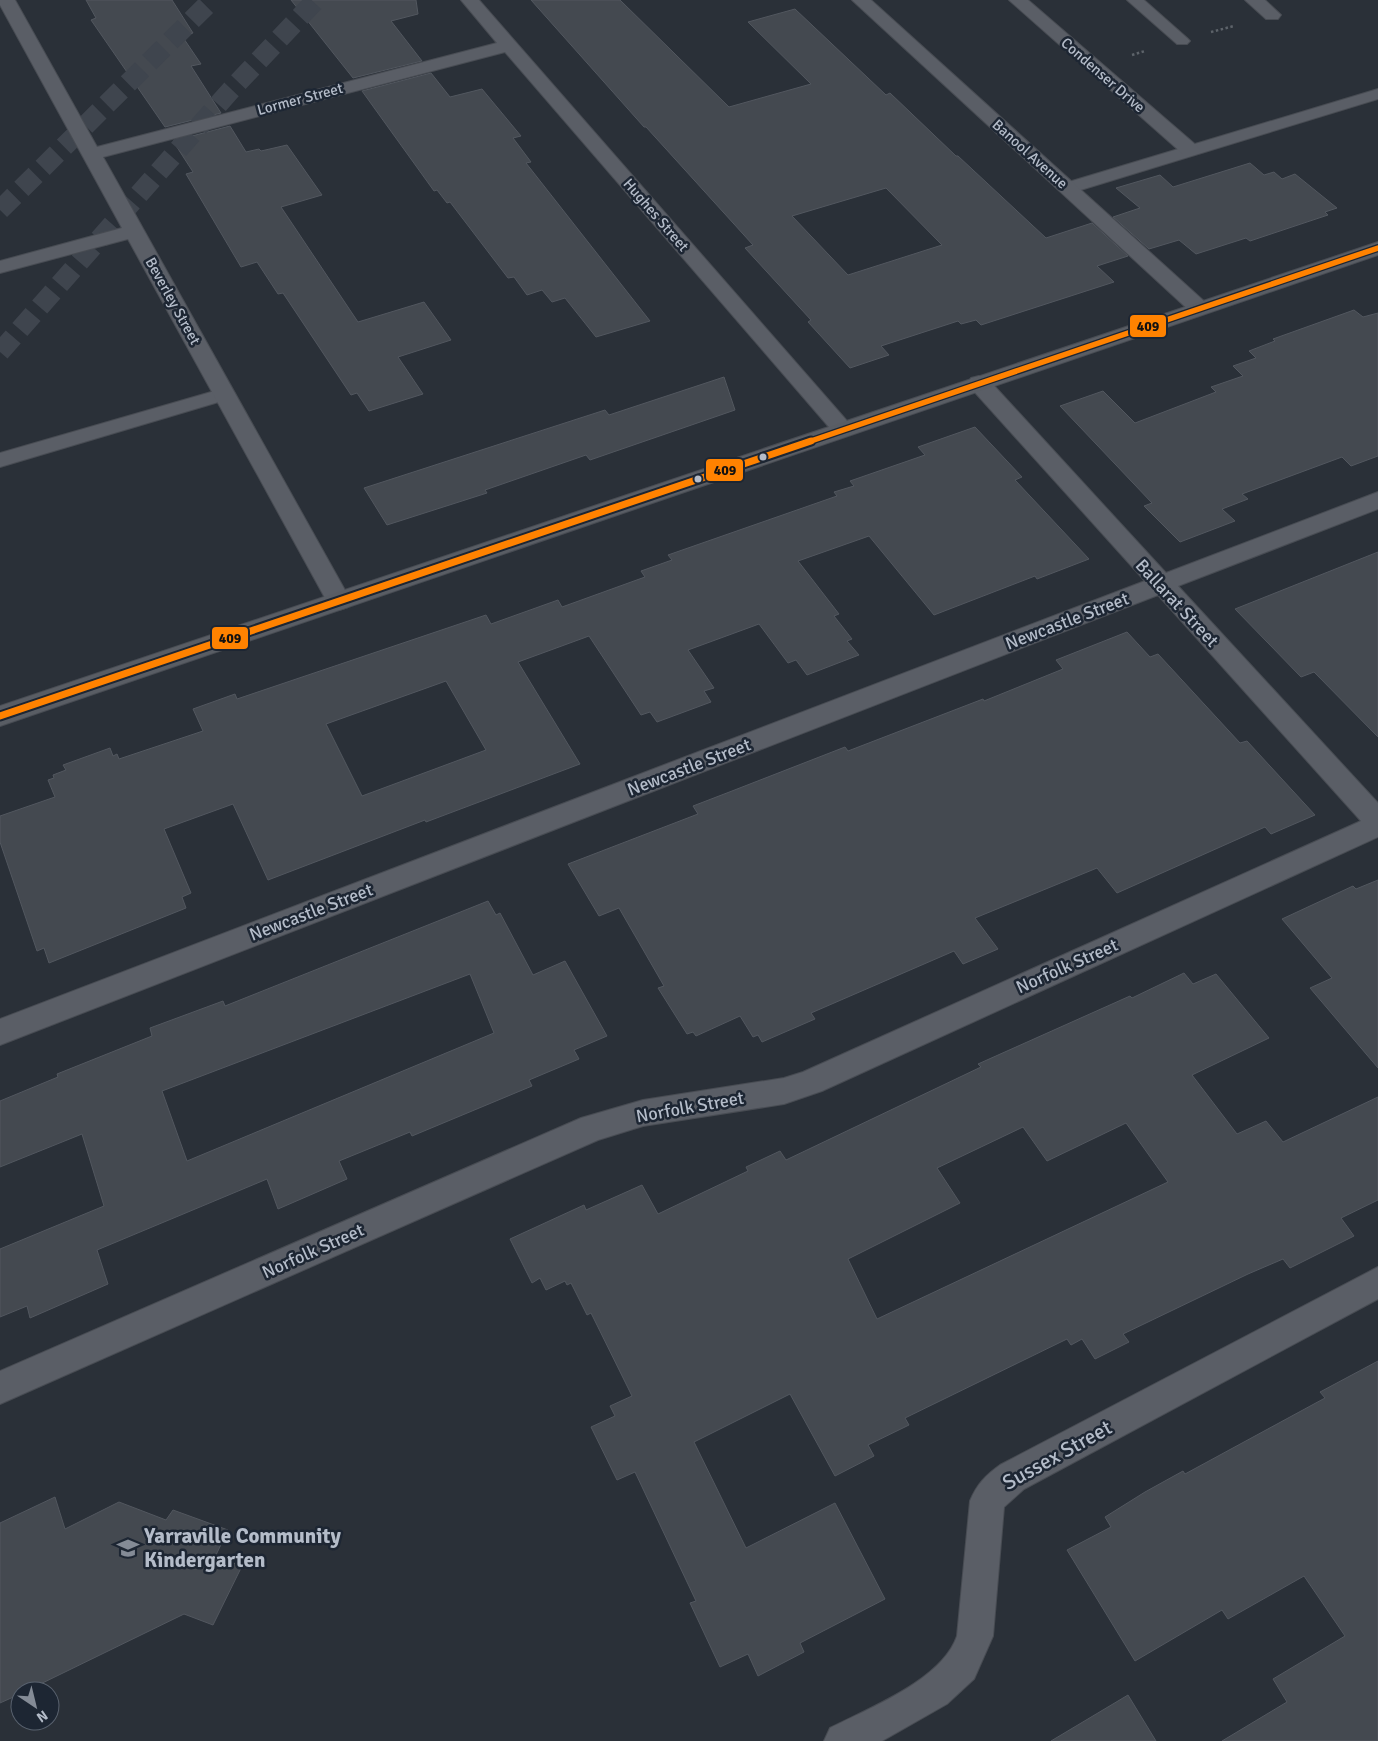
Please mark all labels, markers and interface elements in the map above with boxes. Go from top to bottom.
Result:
street label: Condenser Drive [1057,34,1149,116]
street label: Lormer Street [255,79,345,119]
street label: Banool Avenue [989,115,1071,193]
street label: Hughes Street [619,175,693,255]
street label: Beverley Street [142,254,204,348]
line badge: 409 [1129,314,1167,338]
text: 409 [1137,318,1160,335]
unlabelled marker [758,452,768,462]
line badge: 409 [705,458,744,482]
text: 409 [714,462,737,479]
unlabelled marker [693,474,703,484]
street label: Ballarat Street [1131,554,1223,652]
street label: Newcastle Street [1002,587,1132,655]
line badge: 409 [211,626,249,650]
text: 409 [219,630,242,647]
street label: Newcastle Street [624,733,754,801]
street label: Newcastle Street [246,878,376,946]
street label: Norfolk Street [1013,934,1121,998]
street label: Norfolk Street [634,1087,746,1127]
street label: Norfolk Street [259,1219,367,1283]
street label: Sussex Street [998,1414,1116,1496]
place label: Yarraville Community Kindergarten [143,1523,342,1573]
school or university icon: Yarraville Community Kindergarten [115,1535,141,1561]
north arrow [10,1681,60,1731]
text: N [33,1706,51,1726]

